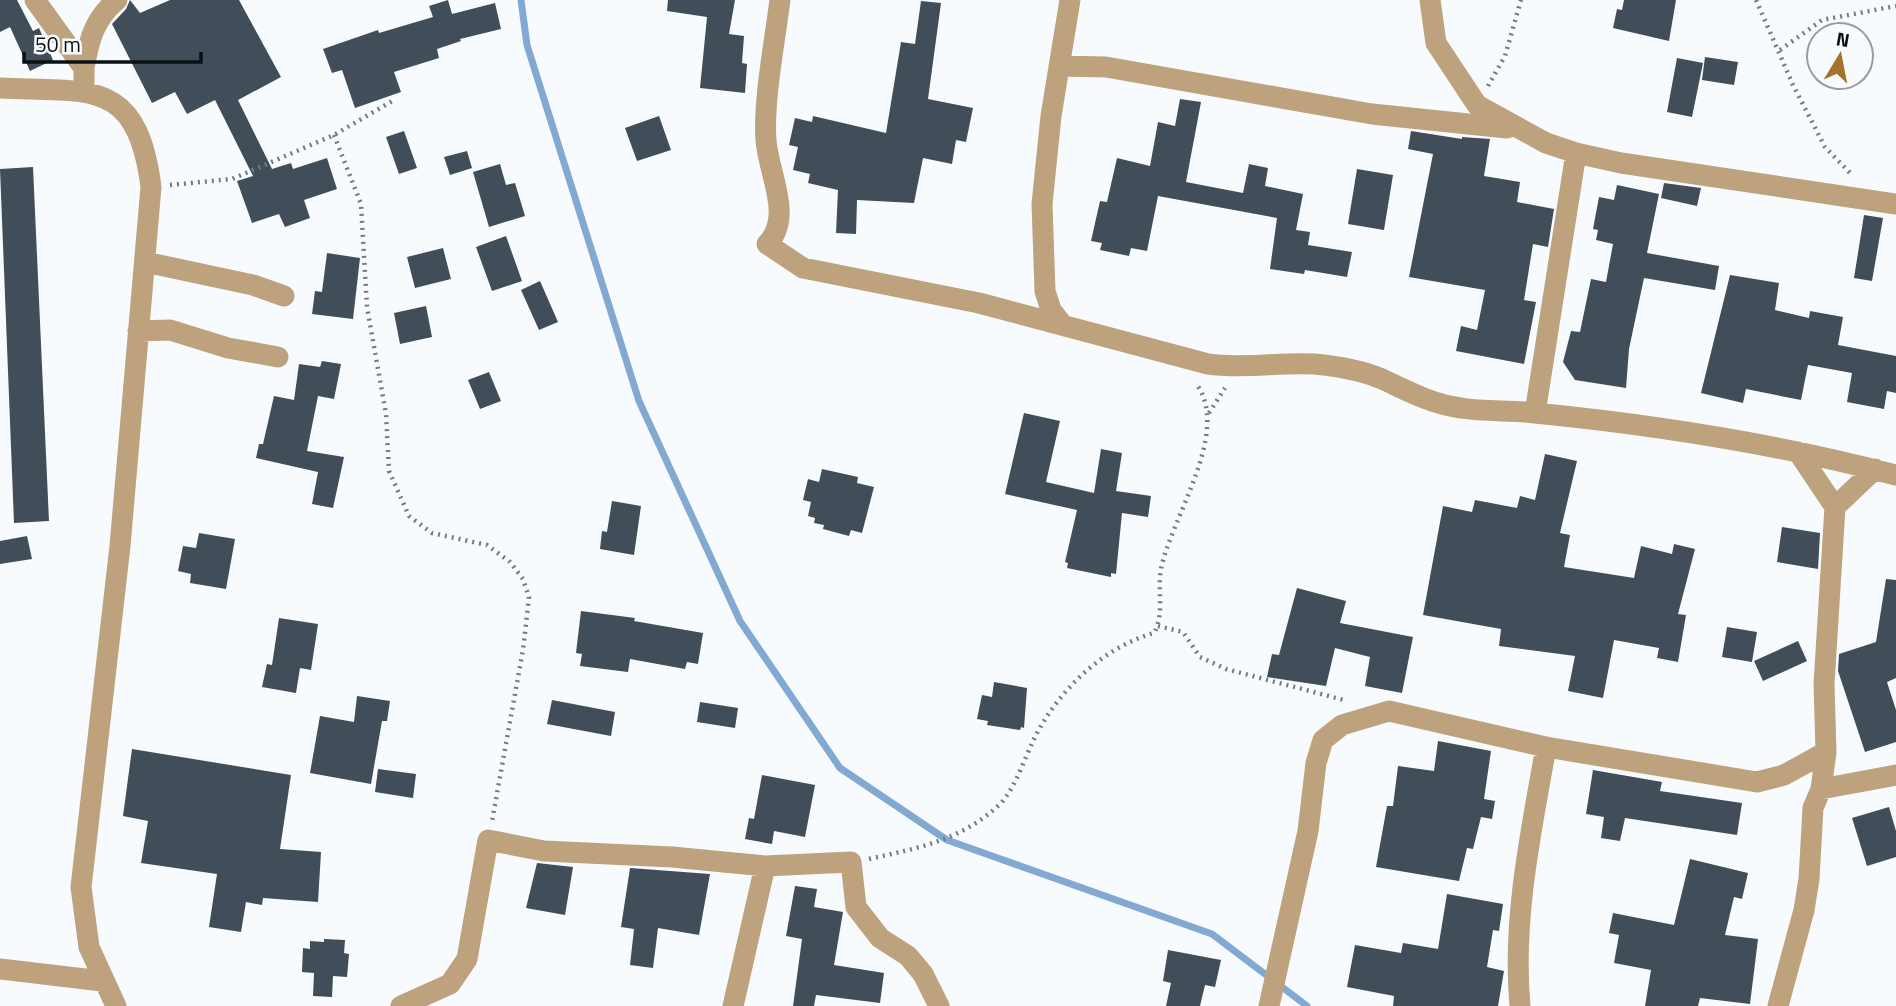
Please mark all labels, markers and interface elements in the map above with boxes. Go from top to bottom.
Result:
scale bar [24,21,201,65]
north arrow [1805,21,1875,91]
text: N [1834,23,1852,54]
text: 50 m [35,28,81,60]

